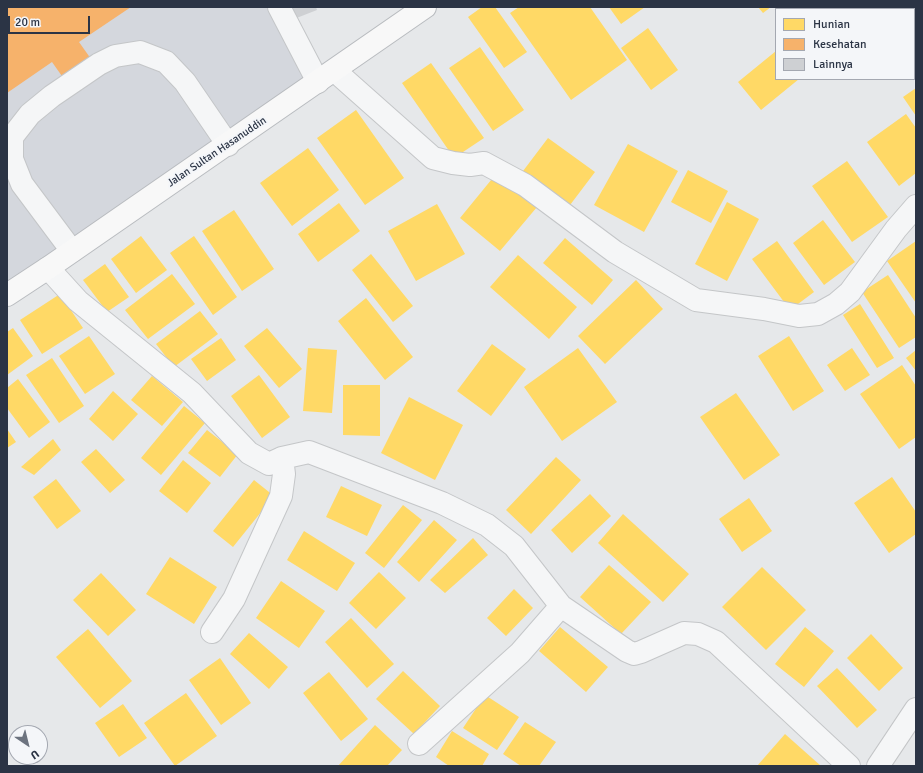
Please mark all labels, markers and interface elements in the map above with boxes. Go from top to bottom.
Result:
scale bar [10,8,92,34]
legend [775,8,915,80]
text: 20 m [15,15,40,30]
text: Hunian [813,17,850,32]
text: Kesehatan [813,37,867,52]
text: Lainnya [813,57,853,72]
street label: Jalan Sultan Hasanuddin [165,114,269,190]
north arrow [8,725,48,765]
text: U [28,747,41,762]

